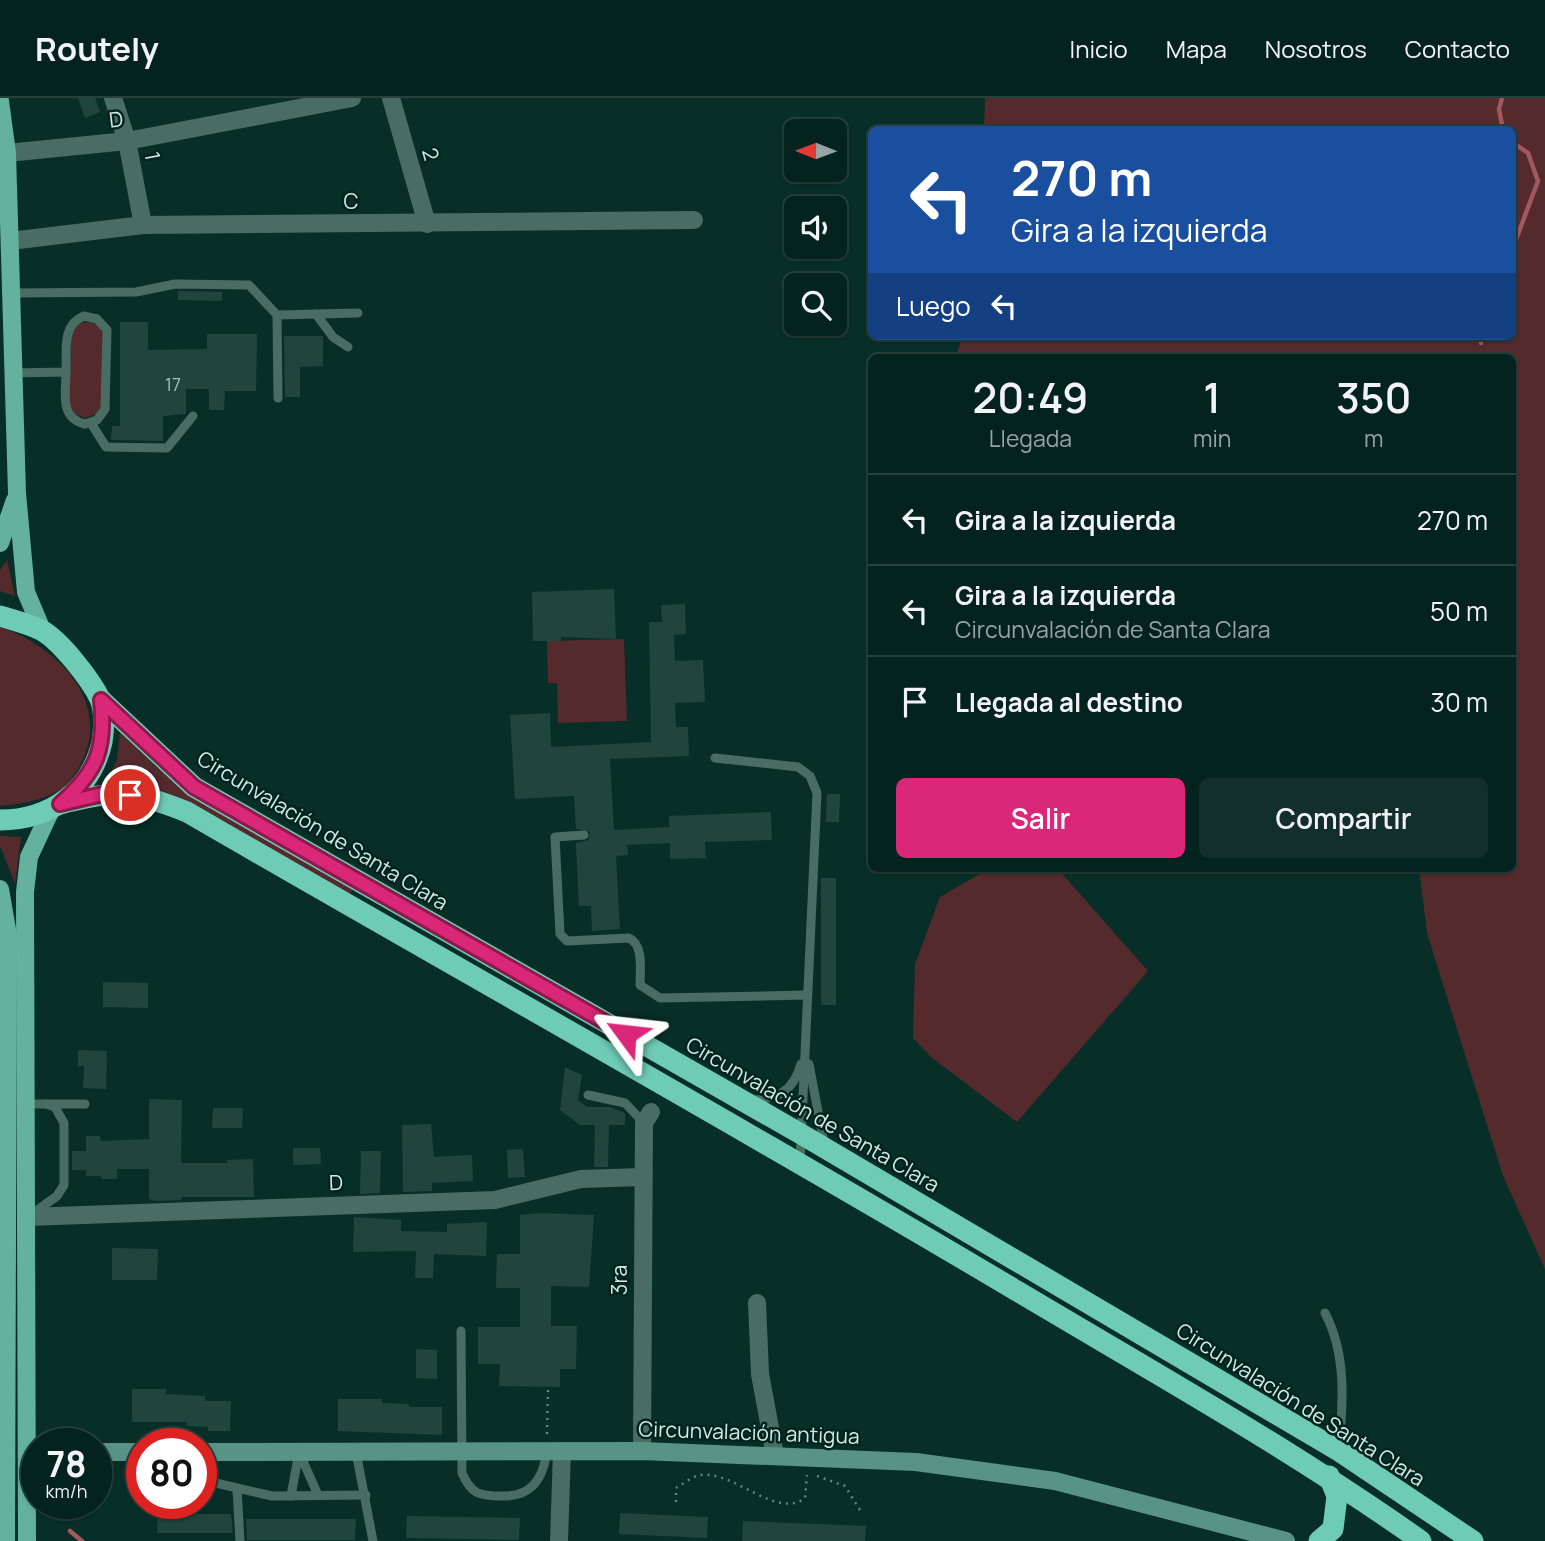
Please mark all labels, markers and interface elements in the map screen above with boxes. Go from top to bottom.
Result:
text: Routely [35,26,159,71]
text: Inicio [1070,32,1128,65]
text: Mapa [1166,32,1227,65]
text: Nosotros [1265,32,1367,65]
text: Contacto [1405,32,1510,65]
street label: D [107,104,125,134]
north arrow [784,119,847,182]
map controls [784,119,847,336]
street label: 2 [416,144,446,164]
text: 270 m [1011,144,1152,211]
street label: 1 [138,149,168,163]
icon: left [896,154,987,245]
street label: C [343,187,359,215]
button: sound [784,196,847,259]
text: Gira a la izquierda [1011,208,1267,252]
button: search [784,273,847,336]
icon: left [985,287,1023,325]
text: Luego [896,288,971,324]
text: 20:49 [972,368,1088,426]
text: 1 [1203,368,1221,426]
text: 350 [1336,368,1411,426]
house number: 17 [165,372,181,396]
text: Llegada [989,422,1072,454]
text: min [1193,422,1231,454]
text: m [1364,422,1383,454]
icon: left [896,501,934,539]
text: Gira a la izquierda [955,502,1176,538]
text: 270 m [1417,502,1488,538]
text: Gira a la izquierda [955,577,1176,613]
icon: left [896,592,934,630]
text: 50 m [1430,593,1488,629]
text: Circunvalación de Santa Clara [955,613,1271,645]
icon: arrive [896,683,934,721]
text: Llegada al destino [955,684,1183,720]
text: 30 m [1431,684,1488,720]
street label: Circunvalación de Santa Clara [192,744,454,916]
pin [100,765,160,825]
icon: arrive [111,776,149,814]
button: Salir [896,778,1185,858]
button: Compartir [1199,778,1488,858]
position arrow [589,997,663,1071]
street label: Circunvalación de Santa Clara [681,1030,945,1198]
street label: D [328,1168,344,1196]
street label: 3ra [605,1265,633,1295]
street label: Circunvalación de Santa Clara [1171,1316,1431,1492]
street label: Circunvalación antigua [638,1414,860,1450]
speed limit sign: 80 [126,1428,217,1519]
text: 78 [46,1440,87,1488]
text: km/h [46,1479,87,1503]

